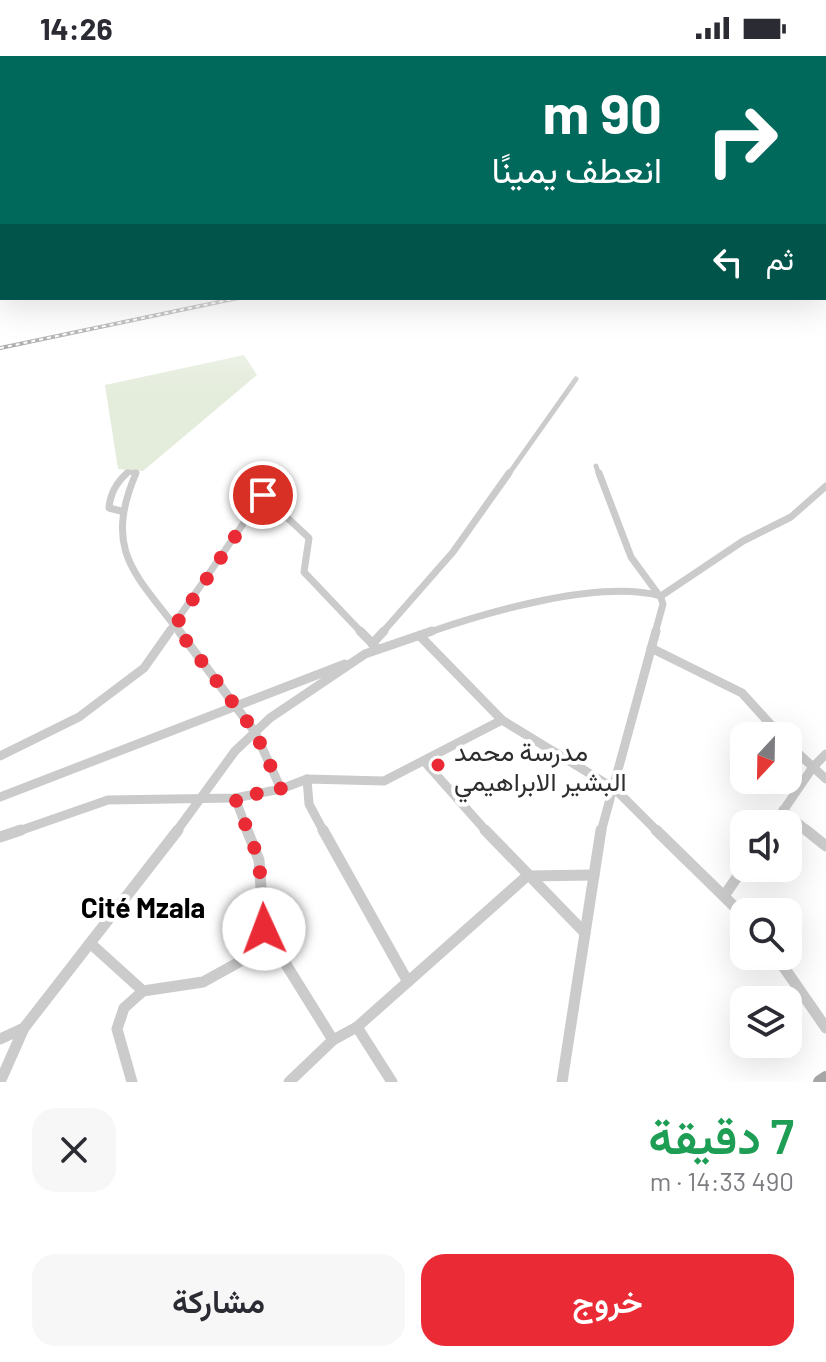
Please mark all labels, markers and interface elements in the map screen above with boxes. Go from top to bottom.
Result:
text: 14:26 [40,10,113,46]
text: 90 m [542,78,662,145]
icon: right [690,88,794,192]
text: انعطف يمينًا [491,147,662,190]
icon: left [706,240,750,284]
text: ثم [766,240,794,276]
pin [229,461,297,529]
icon: arrive [241,473,285,517]
north arrow [730,722,802,794]
map controls [730,722,802,1058]
place label: مدرسة محمد البشير الابراهيمي [454,735,626,803]
marker: مدرسة محمد البشير الابراهيمي [429,756,447,774]
button: sound [730,810,802,882]
position arrow [222,887,306,971]
district label: Cité Mzala [81,890,205,924]
button: search [730,898,802,970]
button: layers [730,986,802,1058]
text: 7 دقيقة [648,1106,794,1164]
button: close [32,1108,116,1192]
text: 490 m · 14:33 [650,1165,794,1196]
button: مشاركة [32,1254,405,1346]
button: خروج [421,1254,794,1346]

